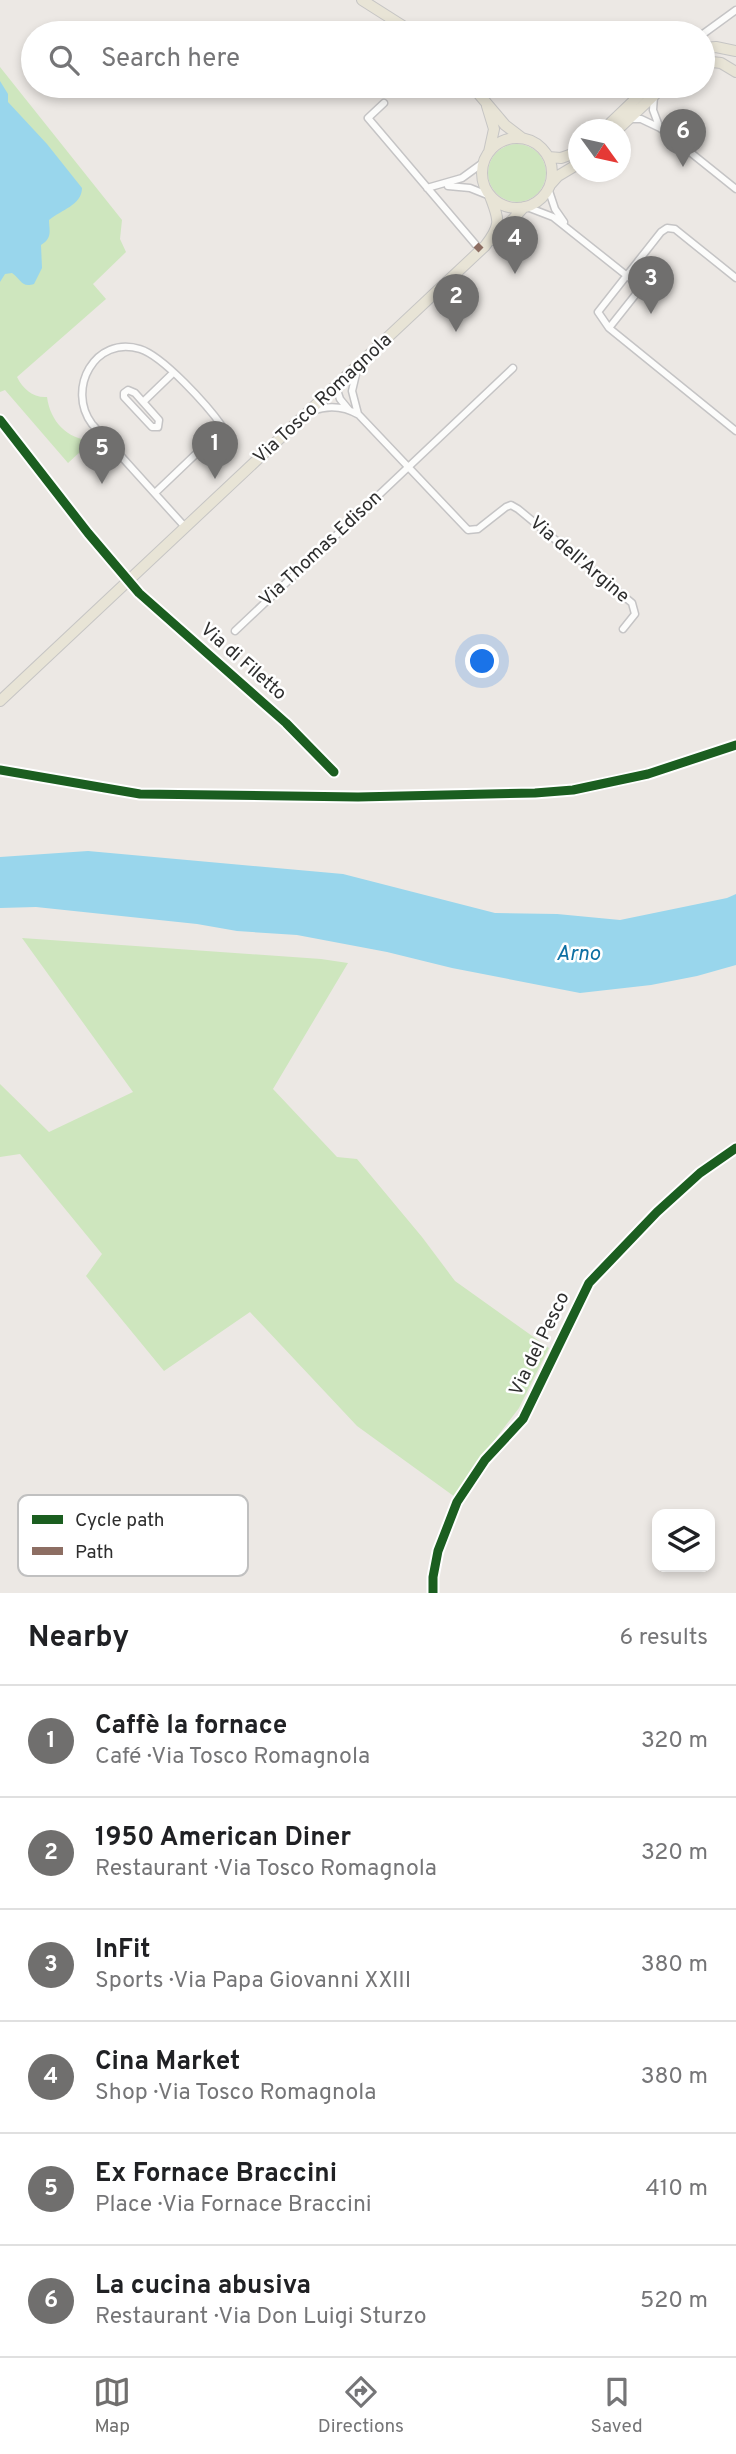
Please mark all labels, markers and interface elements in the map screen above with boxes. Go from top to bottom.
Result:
search box [21,21,715,98]
icon: search [45,41,83,79]
text: Search here [101,43,240,76]
pin: 6 [660,109,706,167]
north arrow [568,119,631,182]
pin: 4 [492,216,538,274]
pin: 3 [628,256,674,314]
pin: 2 [433,274,479,332]
street label: Via Tosco Romagnola [249,329,397,469]
pin: 1 [192,421,238,479]
pin: 5 [79,426,125,484]
street label: Via Thomas Edison [255,486,387,612]
street label: Via dell'Argine [524,511,634,609]
street label: Via di Filetto [195,618,291,706]
your location [465,644,499,678]
water label: Arno [556,941,601,968]
street label: Via del Pesco [504,1288,576,1400]
legend [18,1495,248,1576]
text: Cycle path [75,1509,164,1533]
map controls [652,1509,715,1572]
button: layers [652,1509,715,1572]
text: Path [75,1541,114,1565]
text: Nearby [28,1620,129,1657]
text: 6 results [620,1624,708,1653]
text: Caffè la fornace [95,1710,287,1743]
text: 1 [46,1727,56,1756]
text: 320 m [641,1727,708,1756]
text: Café · Via Tosco Romagnola [95,1743,370,1772]
text: 1950 American Diner [95,1822,351,1855]
text: 2 [44,1839,58,1868]
text: 320 m [641,1839,708,1868]
text: Restaurant · Via Tosco Romagnola [95,1855,437,1884]
text: InFit [95,1934,151,1967]
text: 3 [44,1951,58,1980]
text: 380 m [641,1951,708,1980]
text: Sports · Via Papa Giovanni XXIII [95,1967,411,1996]
text: Cina Market [95,2046,240,2079]
text: 4 [44,2063,58,2092]
text: 380 m [641,2063,708,2092]
text: Shop · Via Tosco Romagnola [95,2079,376,2108]
text: Ex Fornace Braccini [95,2158,337,2191]
text: 5 [44,2175,58,2204]
text: 410 m [645,2175,708,2204]
text: Place · Via Fornace Braccini [95,2191,372,2220]
text: La cucina abusiva [95,2270,311,2303]
text: 6 [44,2287,58,2316]
text: 520 m [640,2287,708,2316]
text: Restaurant · Via Don Luigi Sturzo [95,2303,427,2332]
tab: Map [93,2373,131,2439]
tab: Directions [318,2373,404,2439]
tab: Saved [591,2373,643,2439]

